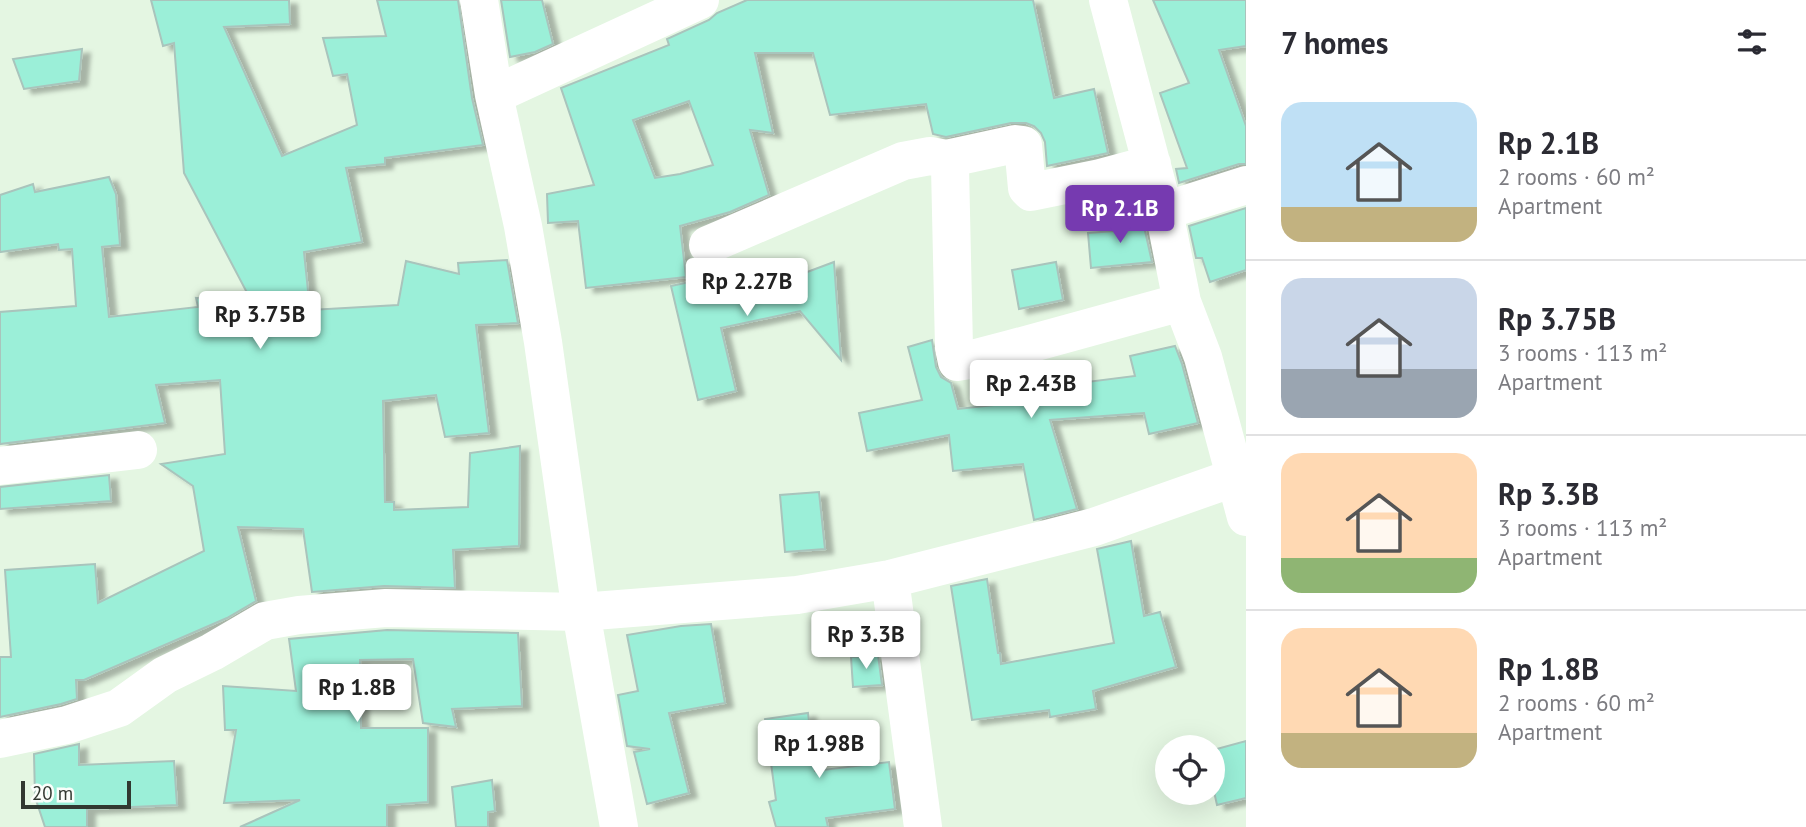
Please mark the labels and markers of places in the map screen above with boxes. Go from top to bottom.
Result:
pin: Rp 2.1B [1055,186,1185,245]
pin: Rp 2.27B [675,258,819,318]
pin: Rp 3.75B [188,292,332,351]
pin: Rp 2.43B [959,360,1103,420]
pin: Rp 3.3B [801,612,931,671]
pin: Rp 1.8B [292,664,422,724]
pin: Rp 1.98B [747,720,891,780]

